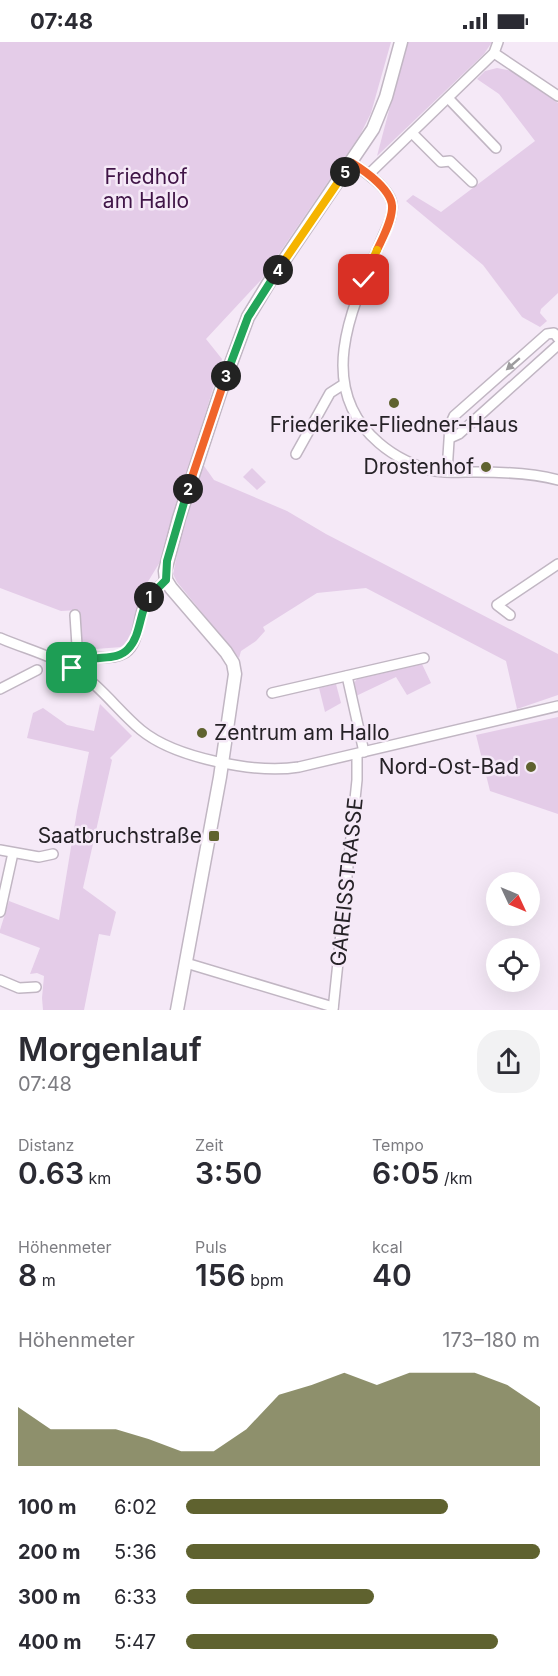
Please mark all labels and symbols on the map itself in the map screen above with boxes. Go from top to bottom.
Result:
pin: 5 [330,157,360,187]
park label: Friedhof am Hallo [103,164,189,213]
pin [338,254,389,305]
pin: 4 [263,255,293,285]
one-way arrow [506,357,521,370]
pin: 3 [211,361,241,391]
marker: Friederike-Fliedner-Haus [387,396,401,410]
place label: Friederike-Fliedner-Haus [270,412,518,437]
place label: Drostenhof [364,454,474,479]
marker: Drostenhof [479,460,493,474]
pin: 2 [173,474,203,504]
pin: 1 [134,582,164,612]
pin [46,642,97,693]
place label: Zentrum am Hallo [214,720,390,745]
marker: Zentrum am Hallo [195,726,209,740]
place label: Nord-Ost-Bad [379,754,519,779]
marker: Nord-Ost-Bad [524,760,538,774]
street label: GAREISSTRASSE [325,796,368,968]
place label: Saatbruchstraße [38,823,202,848]
marker: Saatbruchstraße [207,829,221,843]
north arrow [486,872,540,926]

